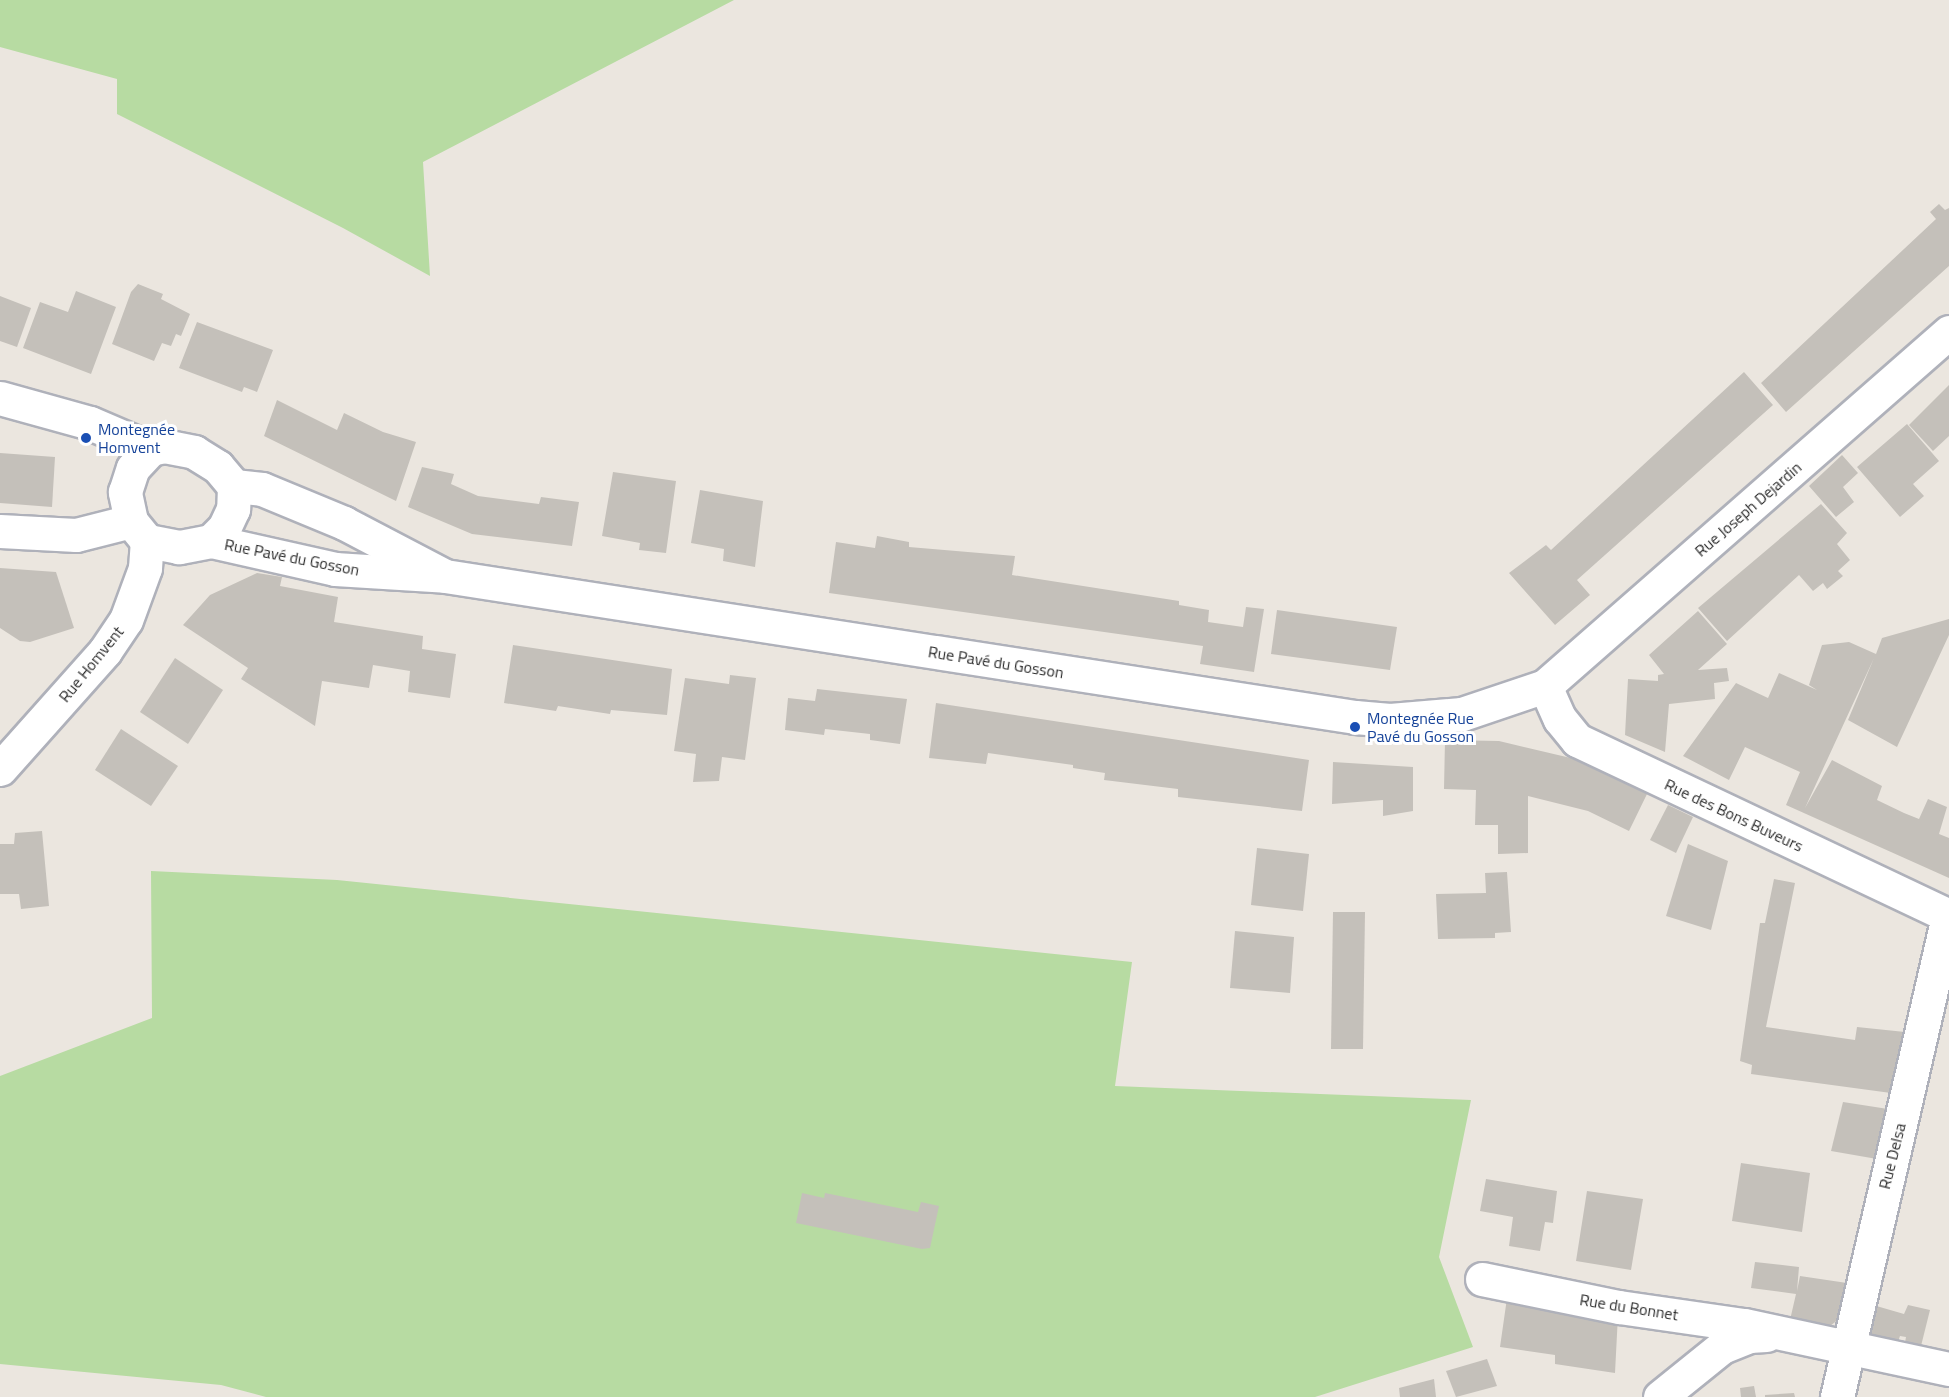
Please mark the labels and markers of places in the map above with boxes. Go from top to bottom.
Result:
place label: Montegnée Homvent [98,419,175,457]
marker: Montegnée Homvent [79,431,93,445]
place label: Montegnée Rue Pavé du Gosson [1367,708,1474,746]
marker: Montegnée Rue Pavé du Gosson [1348,720,1362,734]

